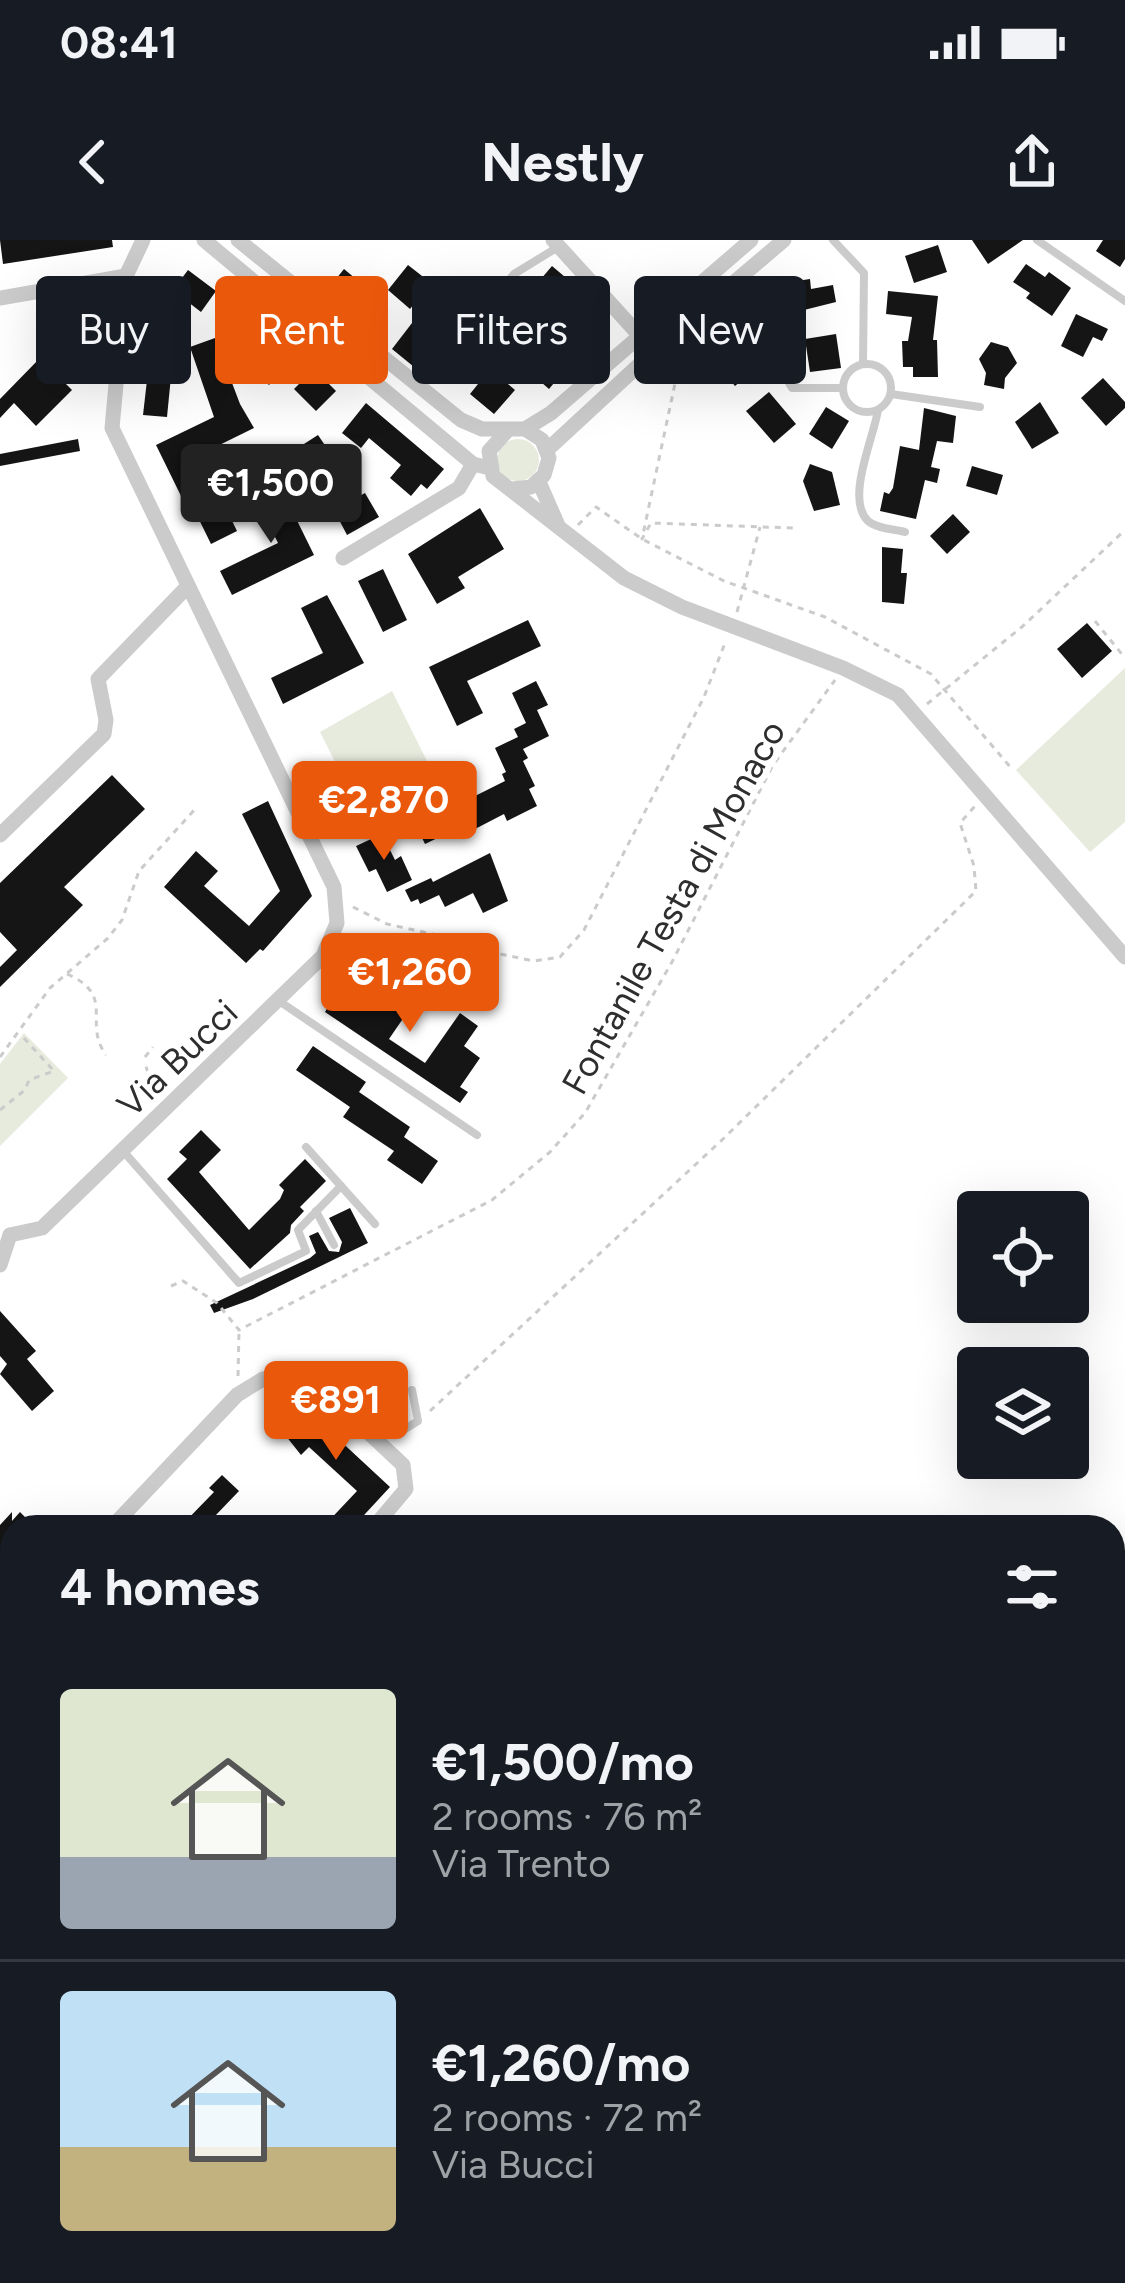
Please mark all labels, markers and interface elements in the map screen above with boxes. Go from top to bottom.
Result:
text: 08:41 [60,15,178,69]
icon: back [60,129,126,195]
icon: share [999,129,1065,195]
text: Nestly [481,130,644,195]
chip: Buy [36,276,191,384]
chip: Rent [215,276,388,384]
chip: Filters [412,276,610,384]
chip: New [634,276,806,384]
pin: €1,500 [173,444,369,546]
text: €1,500 [208,459,334,506]
street label: Fontanile Testa di Monaco [553,713,794,1102]
pin: €2,870 [286,761,482,863]
text: €2,870 [319,776,449,823]
pin: €1,260 [312,933,508,1035]
text: €1,260 [348,948,472,995]
street label: Via Bucci [108,991,246,1126]
map controls [957,1191,1089,1479]
button: locate [957,1191,1089,1323]
button: layers [957,1347,1089,1479]
pin: €891 [265,1361,407,1463]
text: €891 [291,1376,381,1423]
icon: filters [999,1554,1065,1620]
text: 4 homes [60,1557,260,1618]
text: €1,500/mo [432,1732,694,1793]
icon: home [156,1737,300,1881]
text: 2 rooms · 76 m² [432,1793,702,1840]
text: Via Trento [432,1840,611,1887]
text: €1,260/mo [432,2033,690,2094]
icon: home [156,2039,300,2183]
text: 2 rooms · 72 m² [432,2094,702,2141]
text: Via Bucci [432,2141,594,2188]

